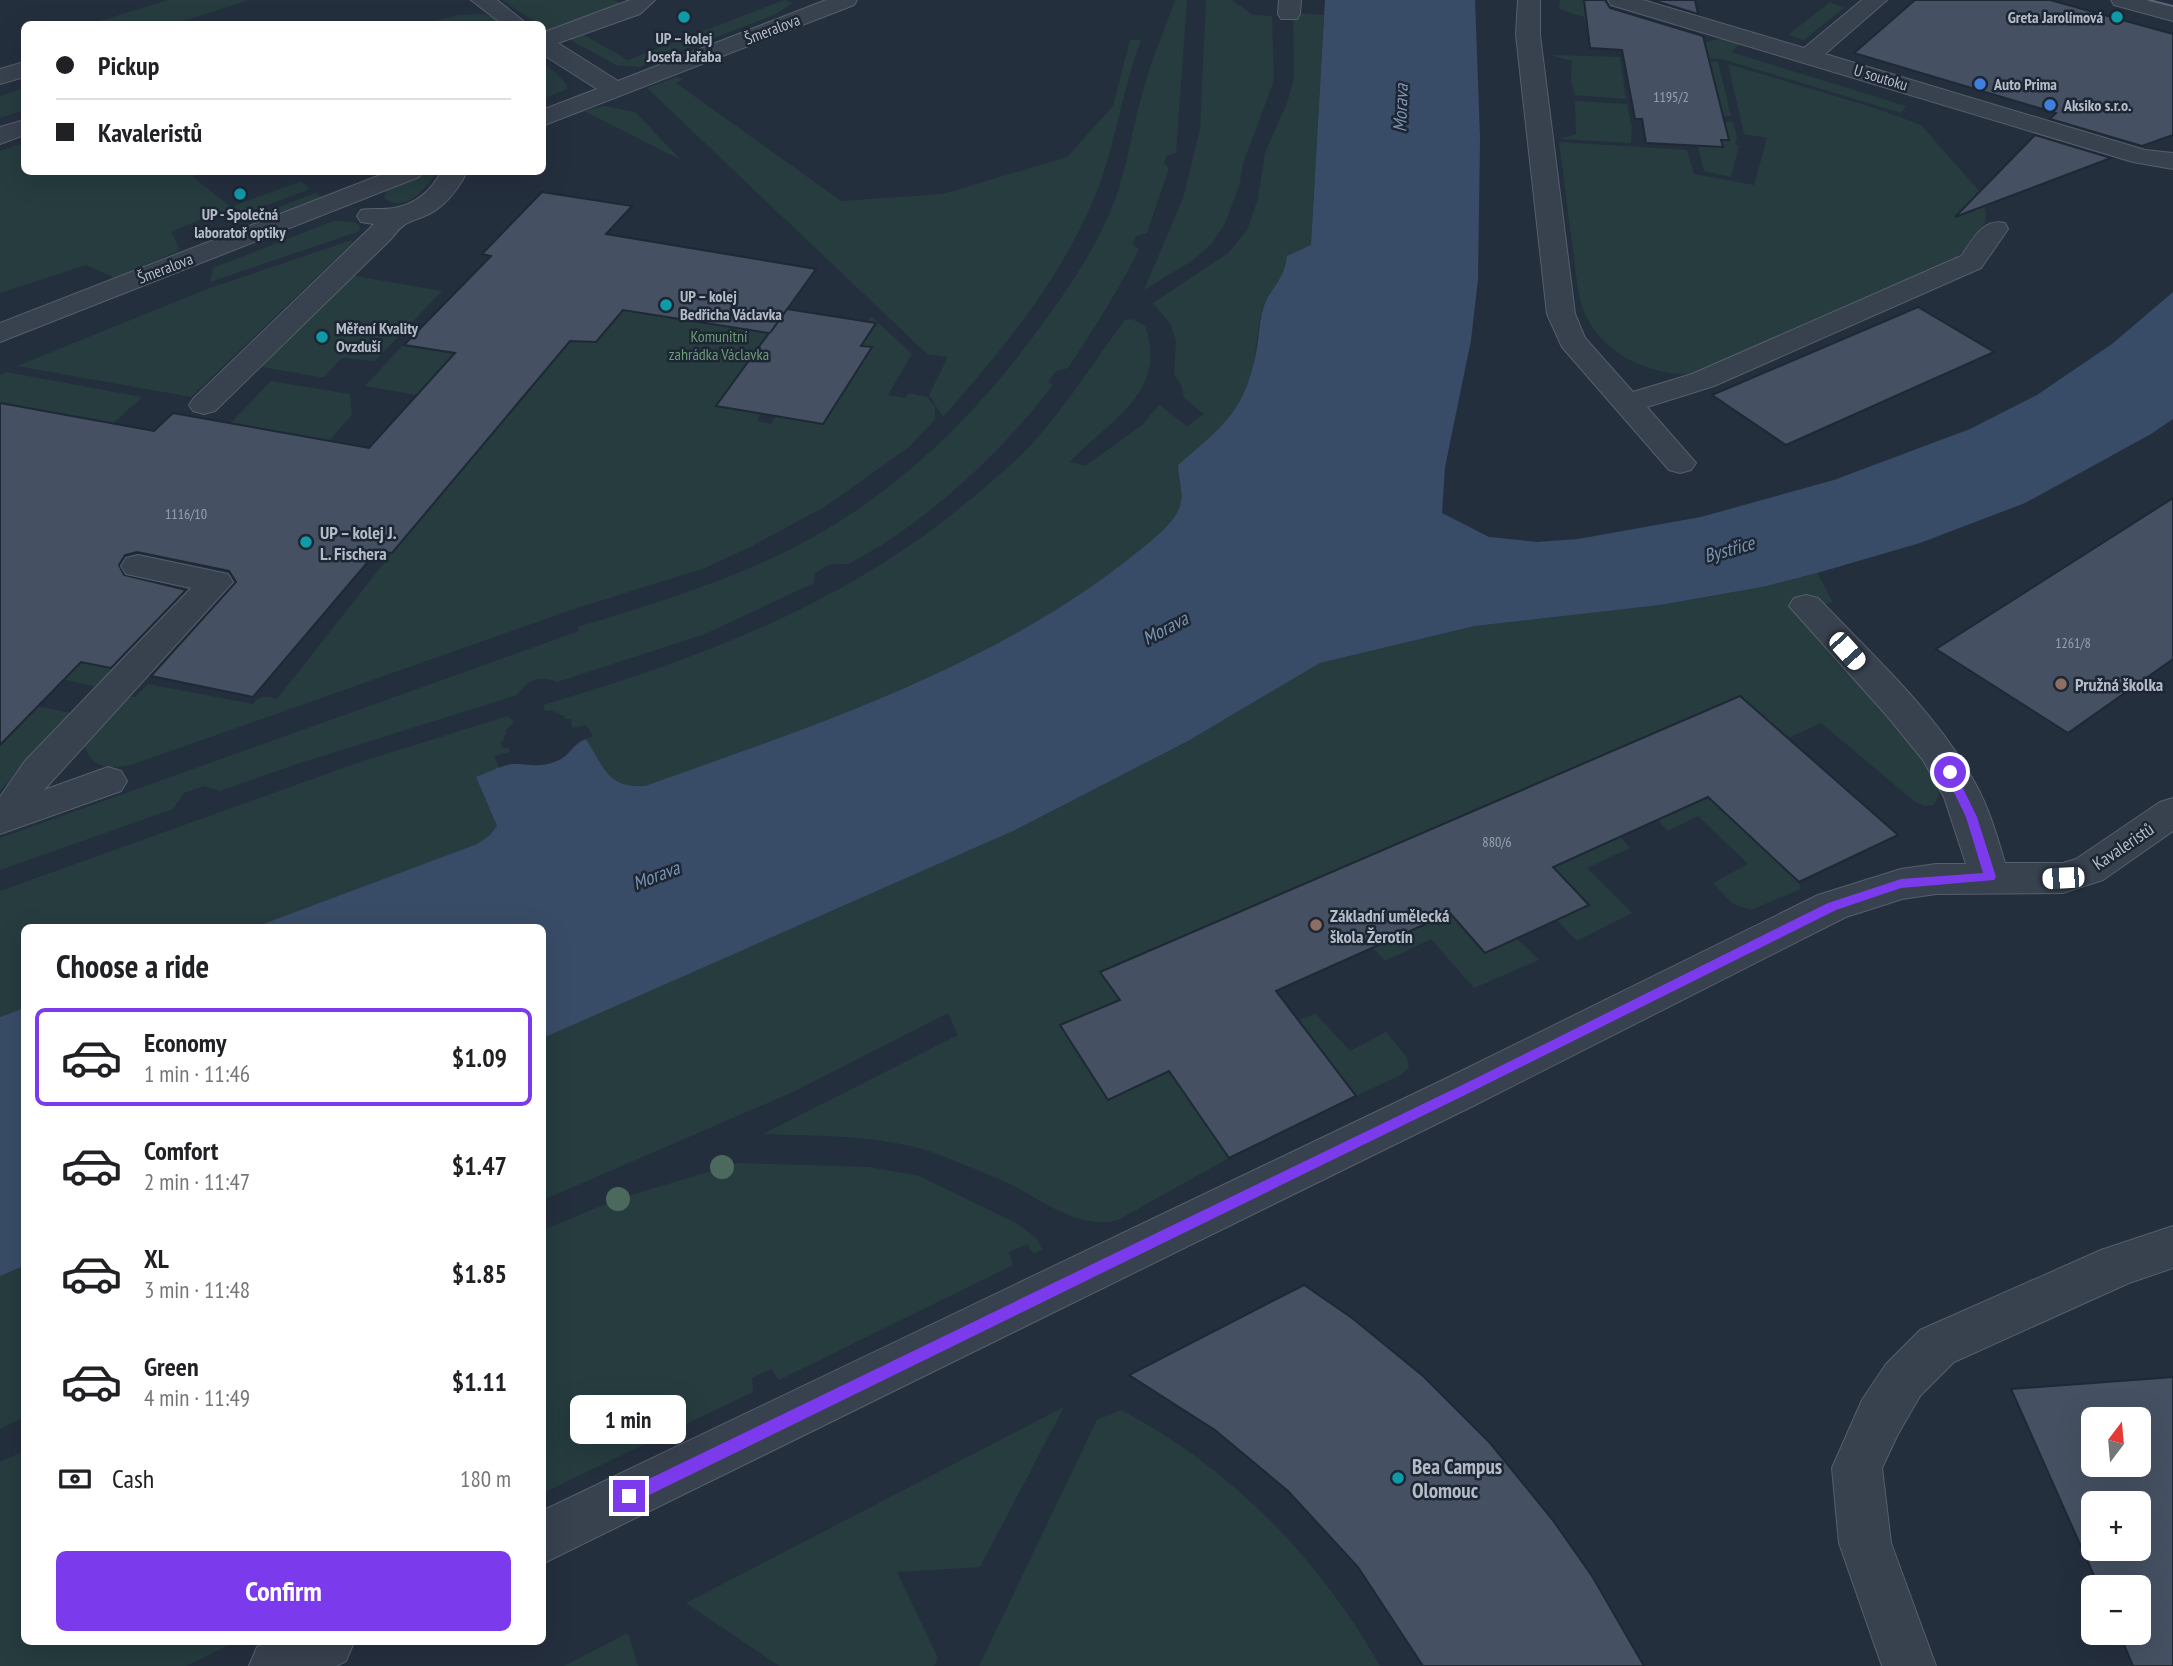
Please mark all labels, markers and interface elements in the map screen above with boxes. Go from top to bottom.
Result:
place label: Greta Jarolímová [2008,7,2103,27]
marker: UP – kolej Josefa Jařaba [676,9,692,25]
street label: Šmeralova [741,9,803,49]
marker: Greta Jarolímová [2109,9,2125,25]
place label: UP – kolej Josefa Jařaba [646,28,722,66]
text: Pickup [98,49,159,82]
street label: U soutoku [1852,59,1910,95]
place label: Auto Prima [1993,74,2057,94]
marker: Auto Prima [1972,76,1988,92]
water label: Morava [1387,82,1413,132]
house number: 1195/2 [1653,88,1689,106]
place label: Aksiko s.r.o. [2063,95,2131,115]
marker: Aksiko s.r.o. [2042,97,2058,113]
text: Kavaleristů [98,116,202,149]
marker: UP - Společná laboratoř optiky [232,186,248,202]
place label: UP - Společná laboratoř optiky [194,204,286,242]
street label: Šmeralova [134,248,196,288]
place label: UP – kolej Bedřicha Václavka [680,286,782,324]
marker: UP – kolej Bedřicha Václavka [658,297,674,313]
place label: Měření Kvality Ovzduší [336,318,418,356]
park label: Komunitní zahrádka Václavka [669,326,769,364]
marker: Měření Kvality Ovzduší [314,329,330,345]
house number: 1116/10 [165,505,207,523]
place label: UP – kolej J. L. Fischera [320,521,397,565]
water label: Bystřice [1701,530,1758,568]
marker: UP – kolej J. L. Fischera [298,534,314,550]
water label: Morava [1138,605,1193,650]
car [1826,628,1869,674]
house number: 1261/8 [2055,634,2091,652]
place label: Pružná školka [2075,673,2163,696]
marker: Pružná školka [2053,676,2069,692]
route start [1934,756,1966,788]
street label: Kavaleristů [2088,817,2158,875]
house number: 880/6 [1482,833,1512,851]
water label: Morava [629,855,684,895]
car [2042,866,2085,890]
place label: Základní umělecká škola Žerotín [1330,904,1449,948]
marker: Základní umělecká škola Žerotín [1308,917,1324,933]
text: Choose a ride [56,945,209,987]
icon: car [60,1026,123,1089]
text: Economy [144,1026,226,1059]
text: $1.09 [452,1041,507,1074]
text: 1 min · 11:46 [144,1059,250,1088]
icon: car [60,1134,123,1197]
text: Comfort [144,1134,218,1167]
text: $1.47 [452,1149,507,1182]
text: 2 min · 11:47 [144,1167,250,1196]
icon: car [60,1242,123,1305]
text: XL [144,1242,169,1275]
text: $1.85 [452,1257,507,1290]
text: 3 min · 11:48 [144,1275,250,1304]
icon: car [60,1350,123,1413]
text: Green [144,1350,199,1383]
text: $1.11 [452,1365,507,1398]
text: 4 min · 11:49 [144,1383,250,1412]
callout: 1 min [571,1394,687,1444]
text: 1 min [605,1405,651,1434]
north arrow [2081,1407,2151,1477]
map controls [2081,1407,2151,1645]
place label: Bea Campus Olomouc [1412,1453,1502,1504]
icon: cash [56,1460,94,1498]
text: Cash [112,1462,154,1495]
text: 180 m [460,1464,511,1493]
marker: Bea Campus Olomouc [1390,1470,1406,1486]
route end [613,1480,645,1512]
button: + [2081,1491,2151,1561]
button: Confirm [56,1551,511,1631]
button: − [2081,1575,2151,1645]

